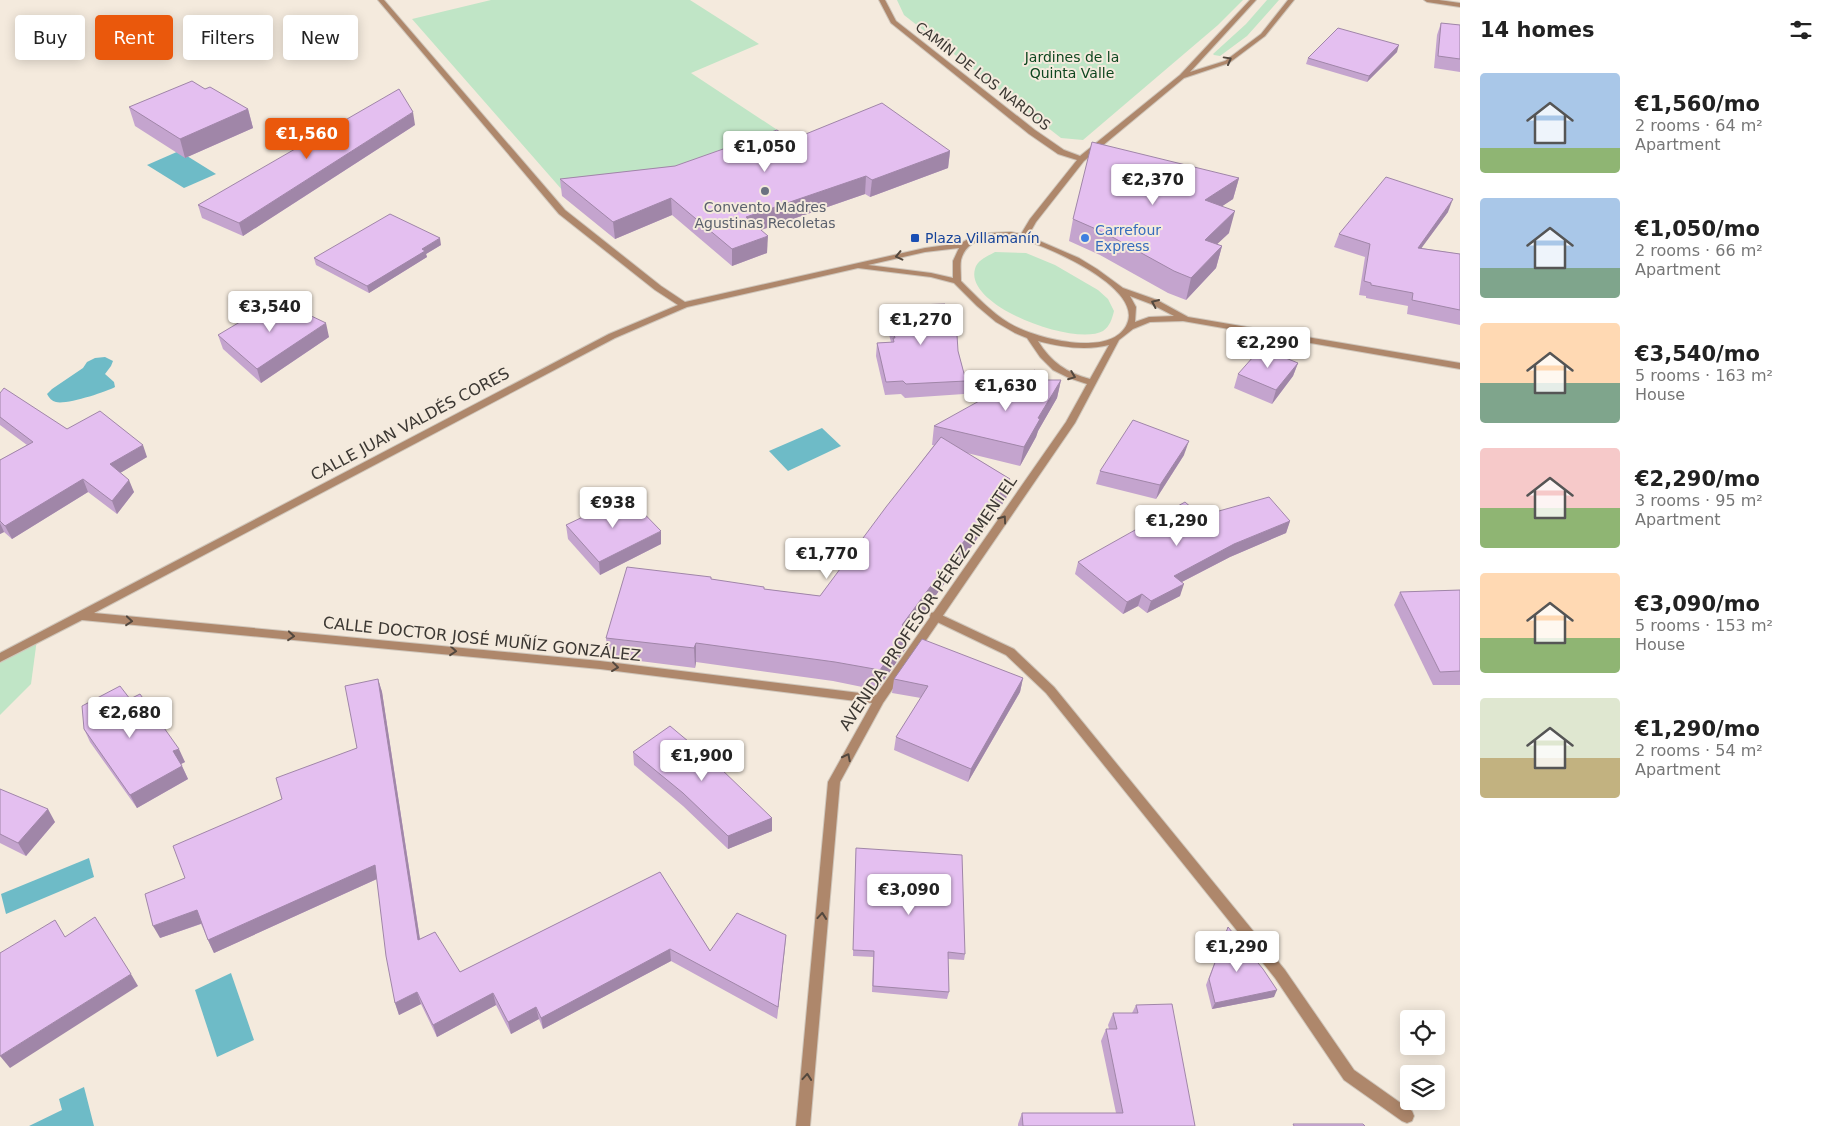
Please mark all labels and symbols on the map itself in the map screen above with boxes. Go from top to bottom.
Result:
street label: CAMÍN DE LOS NARDOS [912,18,1054,134]
park label: Jardines de la Quinta Valle [1024,49,1119,81]
one-way arrow [1222,56,1231,66]
pin: €1,560 [266,118,348,160]
pin: €1,050 [724,130,806,173]
pin: €2,370 [1112,164,1194,206]
marker: Convento Madres Agustinas Recoletas [759,185,771,197]
place label: Convento Madres Agustinas Recoletas [694,199,836,231]
place label: Carrefour Express [1095,222,1161,254]
place label: Plaza Villamanín [925,230,1040,246]
marker: Plaza Villamanín [909,232,921,244]
marker: Carrefour Express [1079,232,1091,244]
one-way arrow [895,250,904,261]
pin: €3,540 [229,290,311,333]
one-way arrow [1151,298,1160,309]
pin: €1,270 [880,304,962,346]
pin: €2,290 [1227,326,1309,369]
street label: CALLE JUAN VALDÉS CORES [307,363,513,485]
pin: €1,630 [965,370,1047,412]
one-way arrow [1067,370,1076,380]
street label: AVENIDA PROFESOR PÉREZ PIMENTEL [835,472,1021,734]
pin: €938 [583,486,643,529]
pin: €1,290 [1136,504,1218,547]
one-way arrow [997,515,1006,525]
pin: €1,770 [786,538,868,580]
street label: CALLE DOCTOR JOSÉ MUÑÍZ GONZÁLEZ [322,613,642,665]
one-way arrow [126,615,134,626]
one-way arrow [287,630,295,641]
one-way arrow [449,646,457,657]
one-way arrow [611,661,619,672]
pin: €2,680 [89,696,171,739]
pin: €1,900 [661,740,743,782]
one-way arrow [841,753,851,762]
pin: €3,090 [868,874,950,916]
one-way arrow [816,911,827,919]
pin: €1,290 [1196,930,1278,973]
one-way arrow [802,1073,813,1081]

